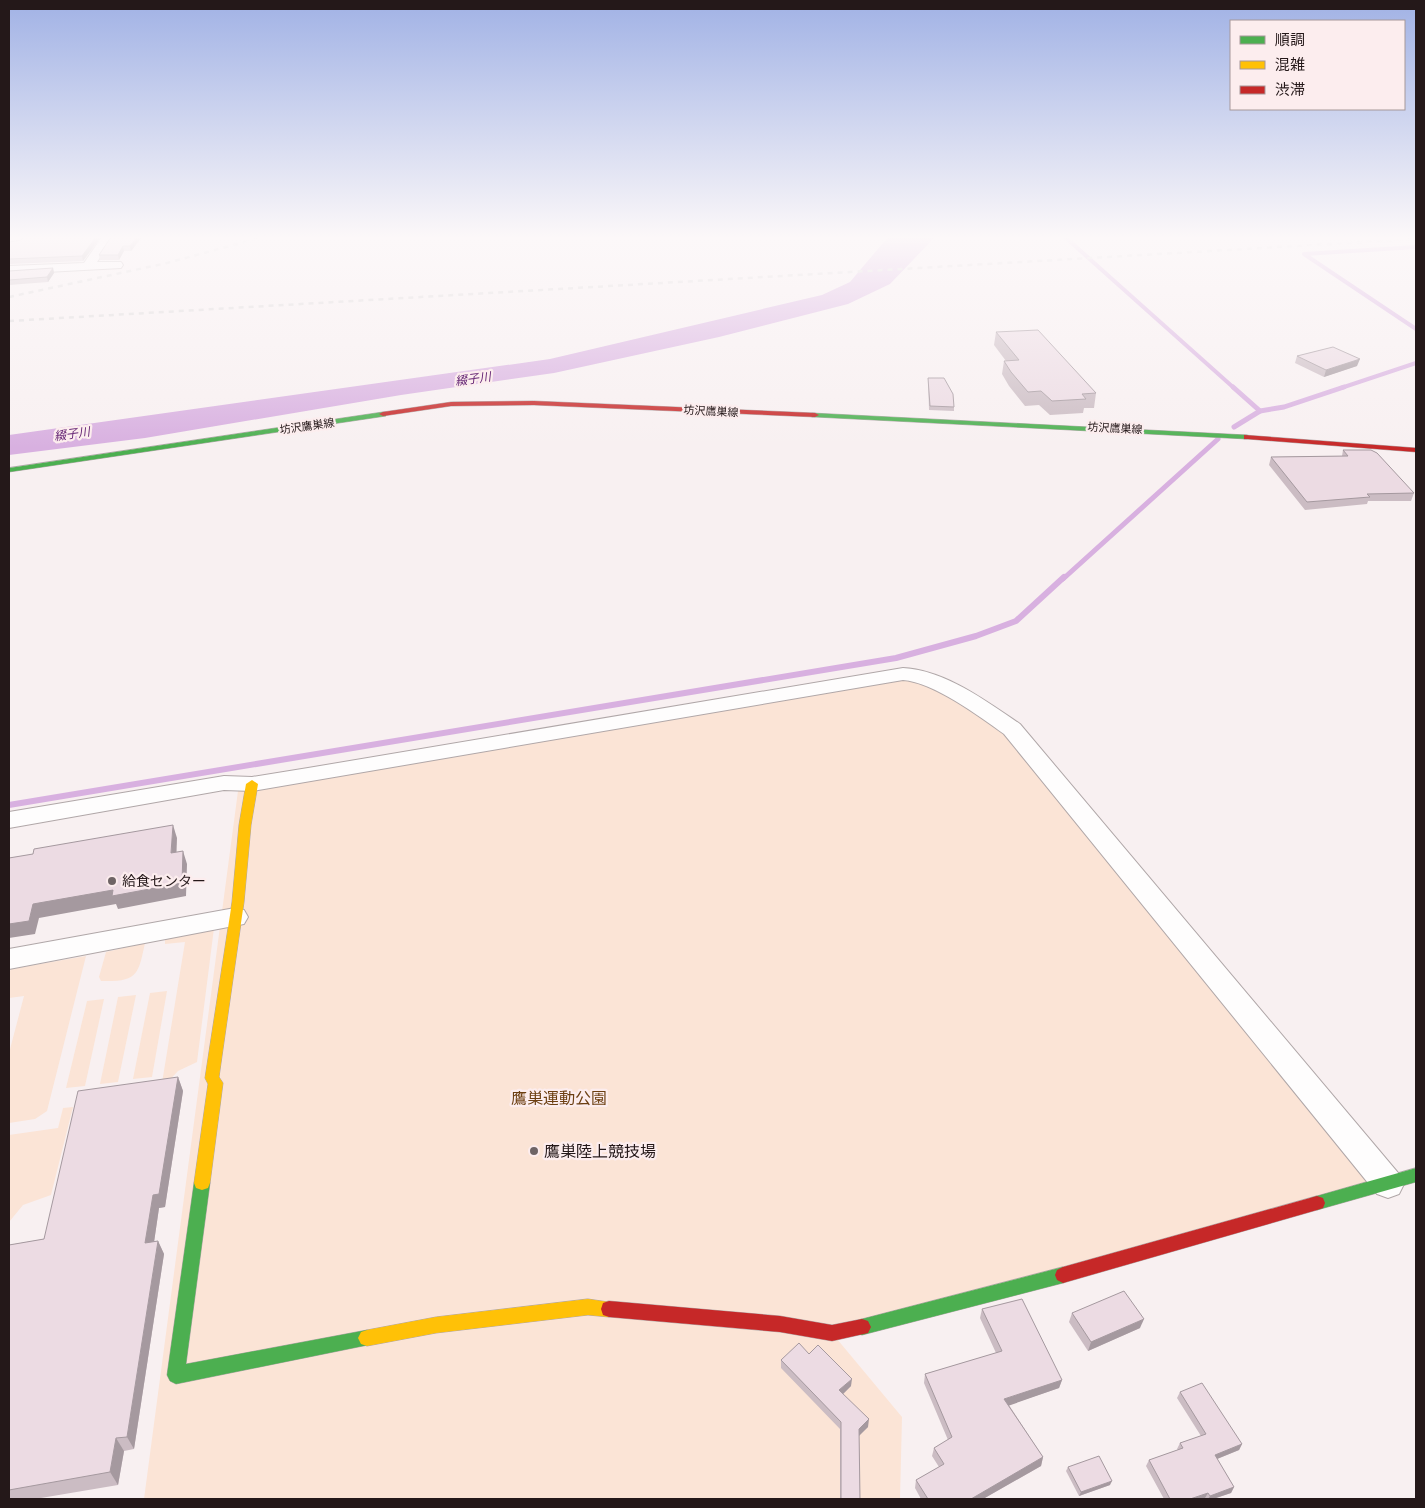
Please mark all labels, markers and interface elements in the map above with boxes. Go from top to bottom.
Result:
legend [1230,20,1405,110]
text: 順調 [1275,32,1305,51]
text: 混雑 [1275,57,1305,76]
text: 渋滞 [1275,82,1305,101]
water label: 綴子川 [454,369,494,390]
street label: 坊沢鷹巣線 [683,404,739,420]
street label: 坊沢鷹巣線 [279,416,335,438]
street label: 坊沢鷹巣線 [1087,421,1143,437]
water label: 綴子川 [53,424,93,445]
place label: 給食センター [122,873,206,891]
marker: 給食センター [106,875,118,887]
park label: 鷹巣運動公園 [511,1090,607,1110]
place label: 鷹巣陸上競技場 [544,1143,656,1163]
marker: 鷹巣陸上競技場 [528,1145,540,1157]

